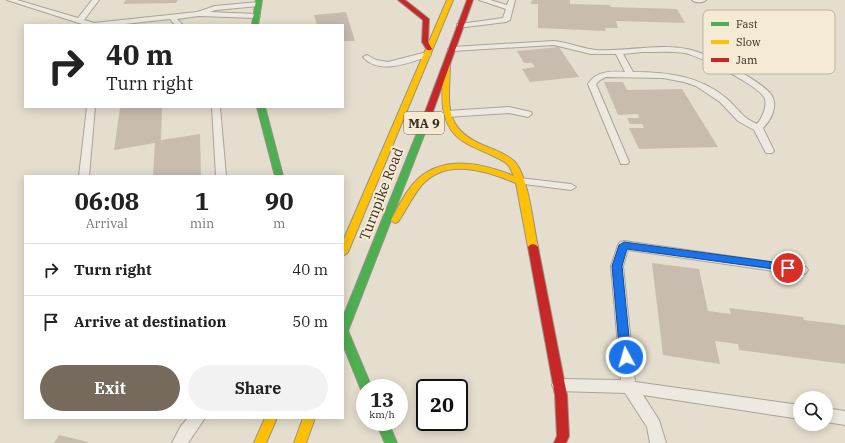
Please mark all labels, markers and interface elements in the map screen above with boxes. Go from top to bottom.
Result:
legend [703,10,835,74]
text: Fast [736,17,758,31]
text: Slow [736,35,761,49]
text: 40 m [106,36,173,73]
icon: right [40,40,92,92]
text: Jam [736,53,758,67]
text: Turn right [106,72,193,95]
road number: MA 9 [404,112,444,134]
street label: Turnpike Road [355,145,407,243]
text: 06:08 [74,185,139,217]
text: 1 [195,185,209,217]
text: 90 [265,185,294,217]
text: Arrival [86,215,128,232]
text: min [190,215,214,232]
text: m [273,215,285,232]
pin [771,251,805,285]
icon: arrive [777,257,799,279]
icon: right [40,259,62,281]
text: Turn right [74,260,152,279]
text: 40 m [292,260,328,279]
icon: arrive [40,311,62,333]
text: Arrive at destination [74,312,226,331]
text: 50 m [292,312,328,331]
position arrow [605,336,647,378]
button: Exit [40,365,180,411]
button: Share [188,365,328,411]
speed limit sign: 20 [416,379,468,431]
text: 13 [370,386,394,413]
map controls [793,391,833,431]
button: search [793,391,833,431]
text: km/h [369,408,395,421]

